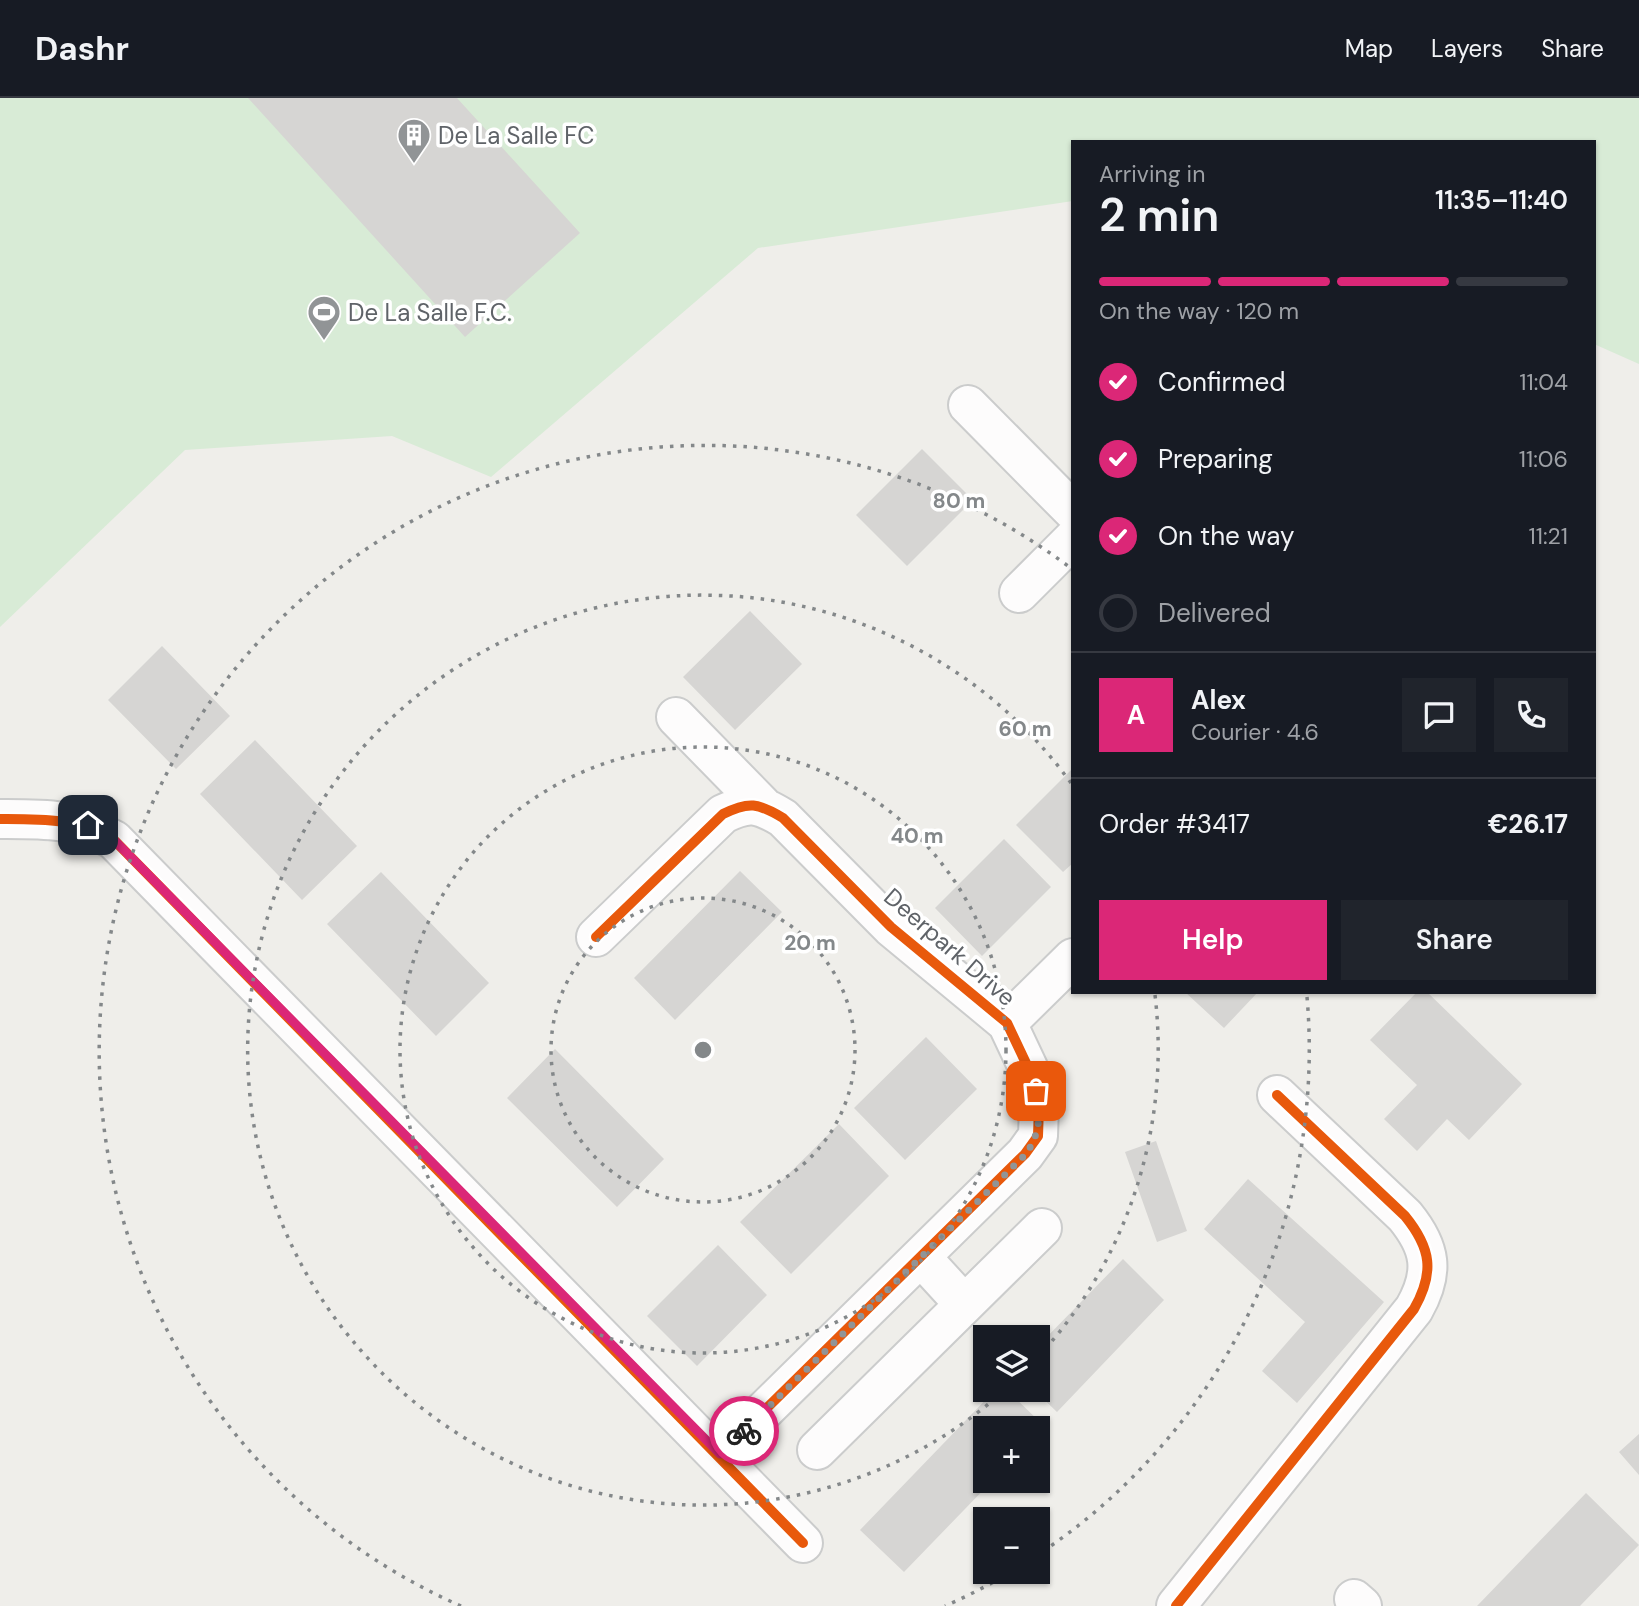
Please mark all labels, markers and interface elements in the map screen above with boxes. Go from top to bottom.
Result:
text: Dashr [35,27,129,70]
text: Map [1345,33,1393,64]
text: Layers [1431,33,1503,64]
text: Share [1541,33,1604,64]
building icon: De La Salle FC [395,116,433,165]
place label: De La Salle FC [438,120,594,151]
text: Arriving in [1099,159,1205,189]
text: 11:35–11:40 [1435,183,1568,217]
text: 2 min [1099,185,1219,245]
sports icon: De La Salle F.C. [305,293,343,342]
text: On the way · 120 m [1099,296,1299,326]
place label: De La Salle F.C. [348,297,512,328]
icon: check [1099,363,1137,401]
text: Confirmed [1158,365,1285,399]
text: 11:04 [1519,367,1568,397]
icon: check [1099,440,1137,478]
text: Preparing [1158,442,1273,476]
text: 11:06 [1519,444,1568,474]
text: 80 m [933,487,985,515]
icon: check [1099,517,1137,555]
text: On the way [1158,519,1294,553]
text: 11:21 [1529,521,1568,551]
text: Delivered [1158,596,1271,630]
button: chat [1402,678,1476,752]
button: phone [1494,678,1568,752]
text: Alex [1191,683,1246,717]
text: A [1127,698,1145,732]
text: 60 m [999,715,1051,743]
text: Courier · 4.6 [1191,717,1319,747]
pin [58,795,118,855]
icon: home [69,806,107,844]
text: Order #3417 [1099,807,1250,841]
text: €26.17 [1488,807,1568,841]
text: 40 m [890,822,944,850]
street label: Deerpark Drive [878,881,1022,1013]
button: Help [1099,900,1327,980]
button: Share [1341,900,1568,980]
text: 20 m [784,929,836,957]
centre of rings [691,1038,715,1062]
pin [1006,1061,1066,1121]
icon: bag [1017,1072,1055,1110]
map controls [973,1325,1050,1584]
button: layers [973,1325,1050,1402]
courier [709,1396,779,1466]
icon: bike [725,1412,763,1450]
button: + [973,1416,1050,1493]
button: − [973,1507,1050,1584]

